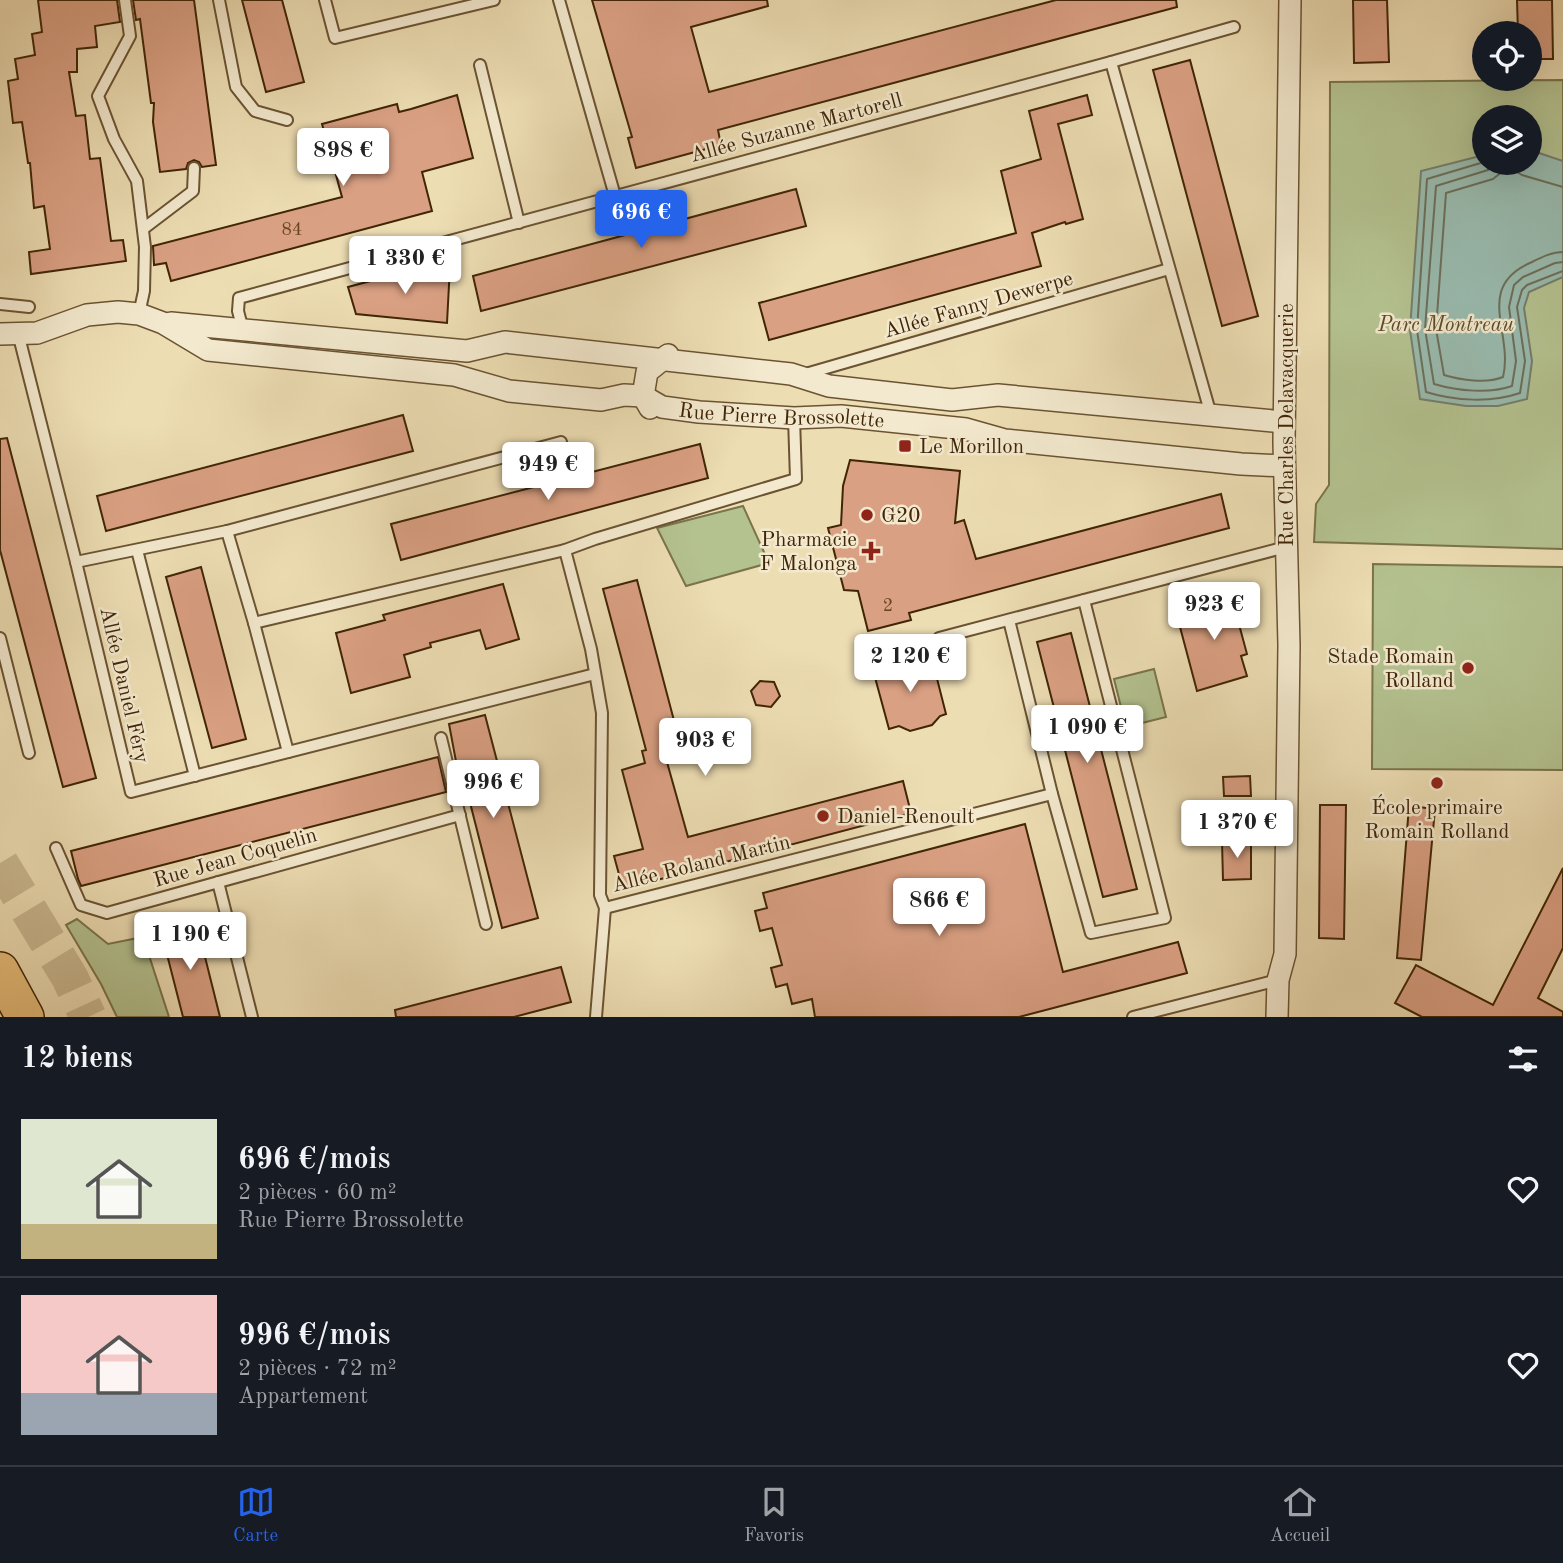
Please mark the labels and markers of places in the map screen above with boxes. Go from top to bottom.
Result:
pin: 898 € [294,128,392,188]
pin: 696 € [592,190,690,250]
pin: 1 330 € [340,236,470,296]
place label: Le Morillon [919,437,1024,458]
marker: Le Morillon [897,438,913,454]
pin: 949 € [499,442,597,502]
place label: G20 [881,506,920,527]
marker: G20 [859,507,875,523]
place label: Pharmacie F Malonga [760,530,857,575]
marker: Pharmacie F Malonga [863,543,879,559]
pin: 923 € [1165,582,1263,642]
pin: 2 120 € [845,634,975,694]
place label: Stade Romain Rolland [1327,647,1454,692]
marker: Stade Romain Rolland [1460,660,1476,676]
pin: 1 090 € [1022,706,1152,765]
pin: 903 € [656,718,754,778]
pin: 996 € [444,760,542,820]
marker: École primaire Romain Rolland [1429,775,1445,791]
place label: École primaire Romain Rolland [1365,794,1509,843]
pin: 1 370 € [1172,800,1302,860]
place label: Daniel-Renoult [837,807,975,828]
marker: Daniel-Renoult [815,808,831,824]
pin: 866 € [890,878,988,938]
pin: 1 190 € [125,912,255,972]

